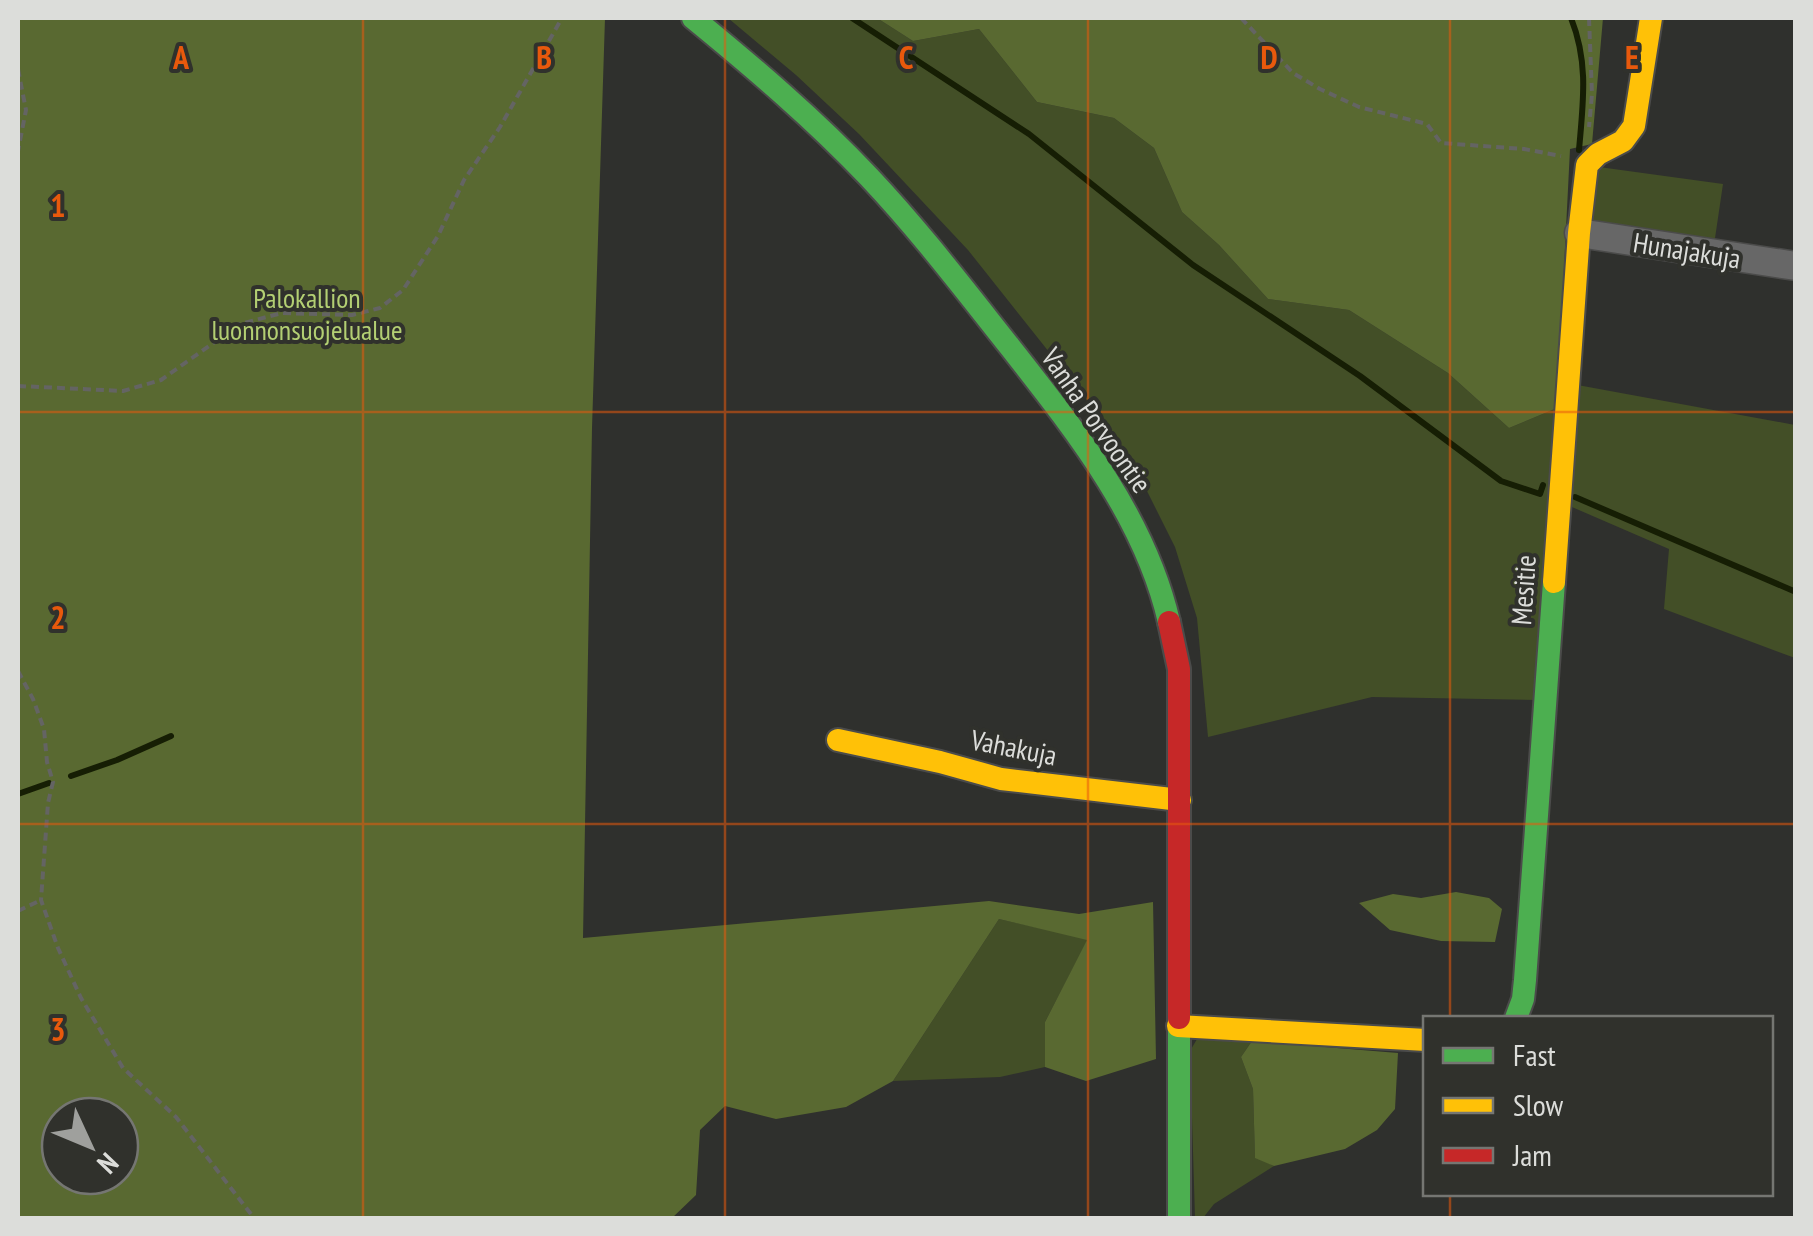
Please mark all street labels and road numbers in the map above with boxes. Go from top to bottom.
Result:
street label: Hunajakuja [1631,223,1743,277]
street label: Vanha Porvoontie [1033,339,1161,500]
street label: Mesitie [1502,554,1544,626]
street label: Vahakuja [967,720,1060,773]

